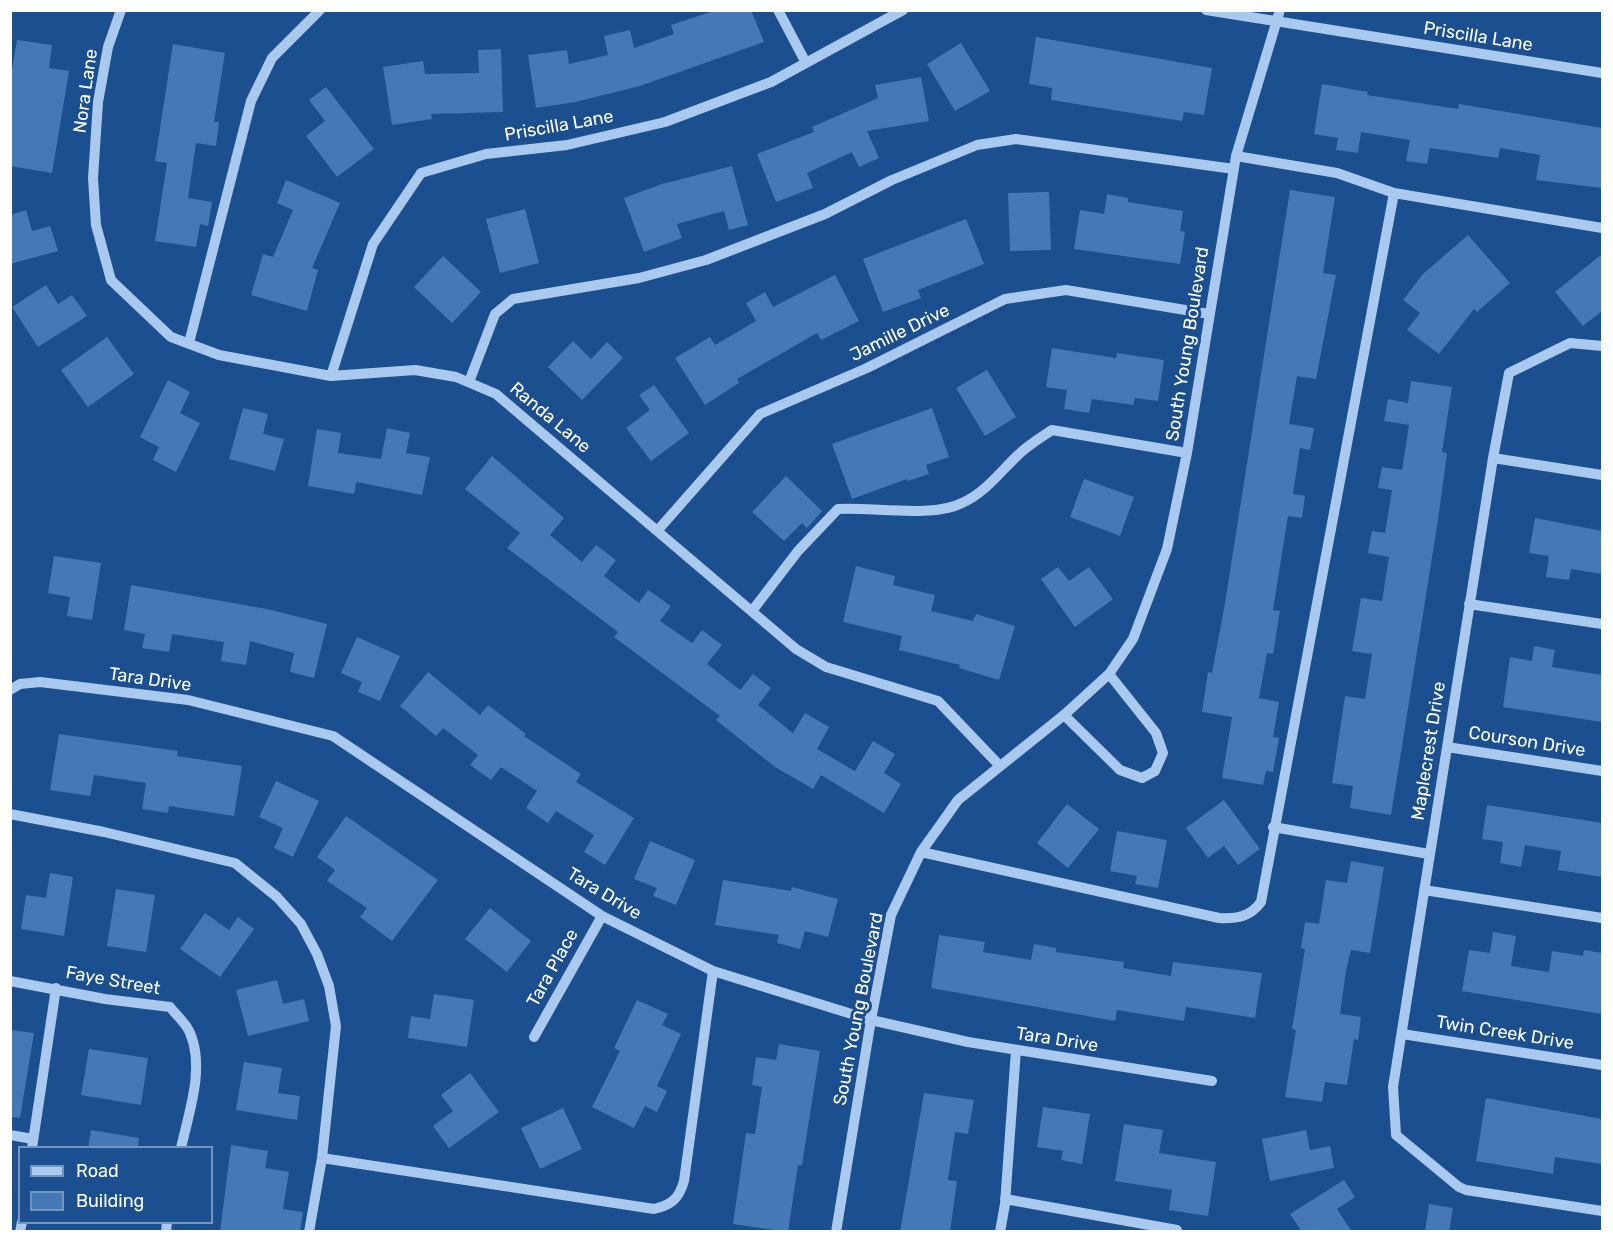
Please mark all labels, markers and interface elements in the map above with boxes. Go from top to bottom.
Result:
street label: Priscilla Lane [1422,18,1534,56]
street label: Nora Lane [69,47,103,135]
street label: Priscilla Lane [503,106,615,146]
street label: South Young Boulevard [1162,245,1214,443]
street label: Jamille Drive [847,300,953,366]
street label: Randa Lane [505,378,595,458]
street label: Tara Drive [107,664,193,696]
street label: Maplecrest Drive [1407,680,1451,822]
street label: Courson Drive [1467,722,1587,762]
street label: Tara Drive [563,863,645,925]
street label: South Young Boulevard [830,911,888,1107]
street label: Tara Place [523,925,583,1011]
street label: Faye Street [64,962,162,1000]
street label: Twin Creek Drive [1435,1011,1575,1055]
street label: Tara Drive [1014,1023,1100,1057]
legend [18,1146,213,1224]
text: Road [76,1160,119,1182]
text: Building [76,1190,144,1212]

